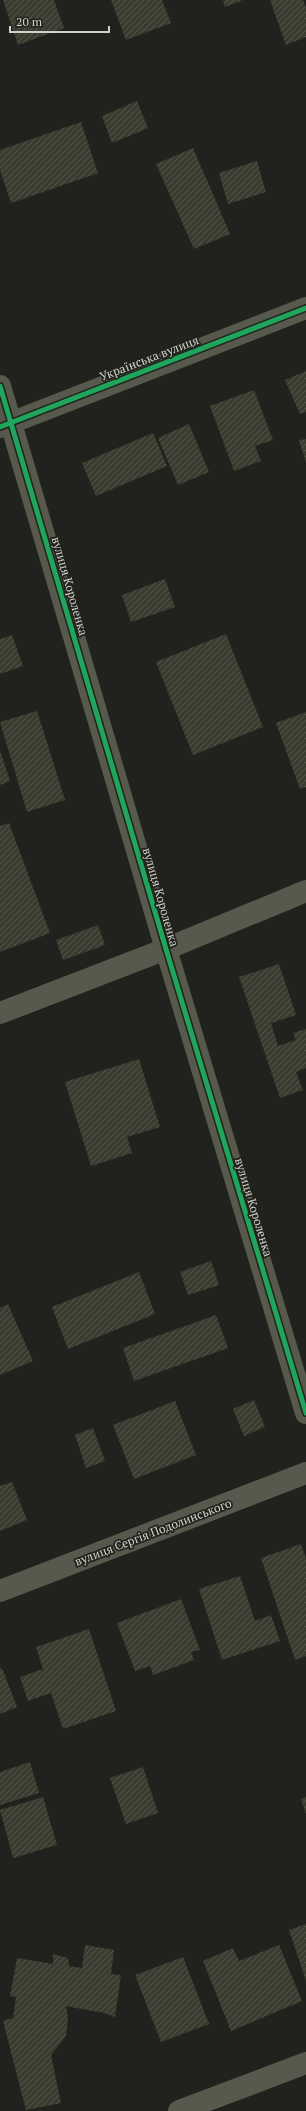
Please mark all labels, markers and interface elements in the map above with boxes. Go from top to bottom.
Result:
scale bar [10,8,109,34]
text: 20 m [16,14,43,29]
street label: Українська вулиця [97,332,201,384]
street label: вулиця Короленка [49,535,91,637]
street label: вулиця Короленка [140,846,182,948]
street label: вулиця Короленка [232,1156,276,1258]
street label: вулиця Сергія Подолинського [72,1495,234,1569]

